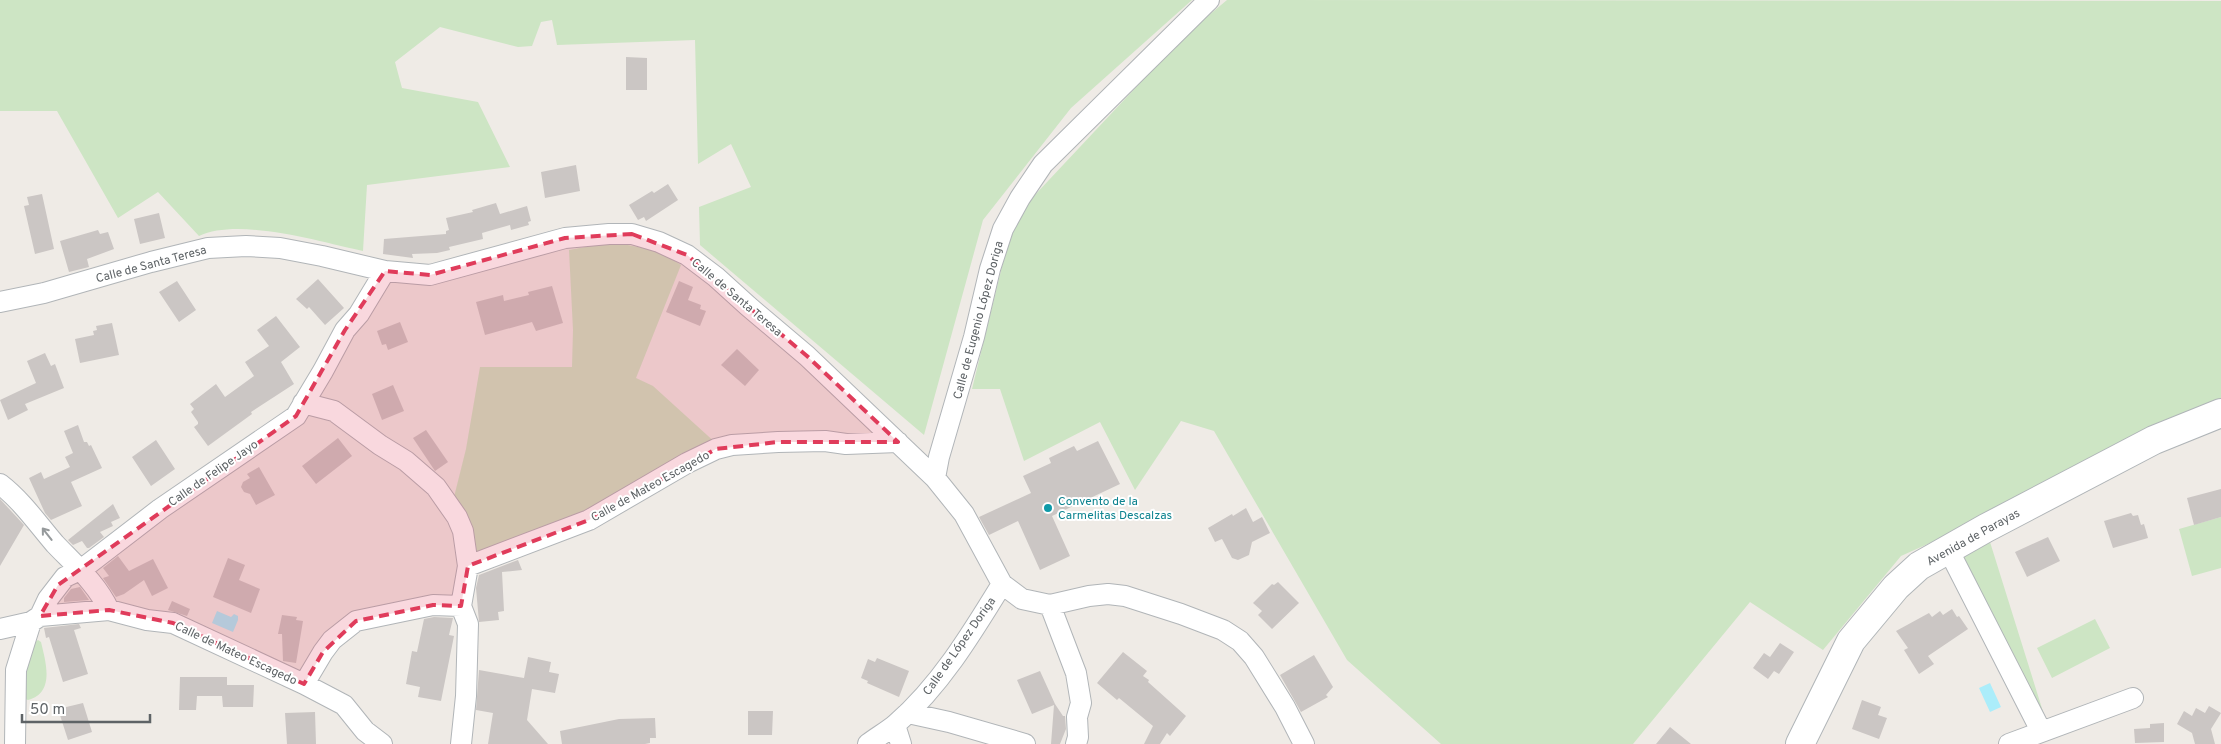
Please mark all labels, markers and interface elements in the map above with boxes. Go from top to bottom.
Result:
street label: Calle de Eugenio López Doriga [950,239,1008,401]
street label: Calle de Santa Teresa [94,242,208,287]
street label: Calle de Santa Teresa [688,255,785,341]
street label: Calle de Felipe Jayo [165,437,262,511]
street label: Calle de Mateo Escagedo [588,447,713,526]
place label: Convento de la Carmelitas Descalzas [1058,494,1172,524]
marker: Convento de la Carmelitas Descalzas [1042,502,1054,514]
street label: Avenida de Parayas [1924,506,2023,570]
one-way arrow [42,528,53,541]
street label: Calle de López Doriga [920,594,1000,699]
street label: Calle de Mateo Escagedo [172,618,300,689]
scale bar [22,692,150,724]
text: 50 m [30,701,65,720]

